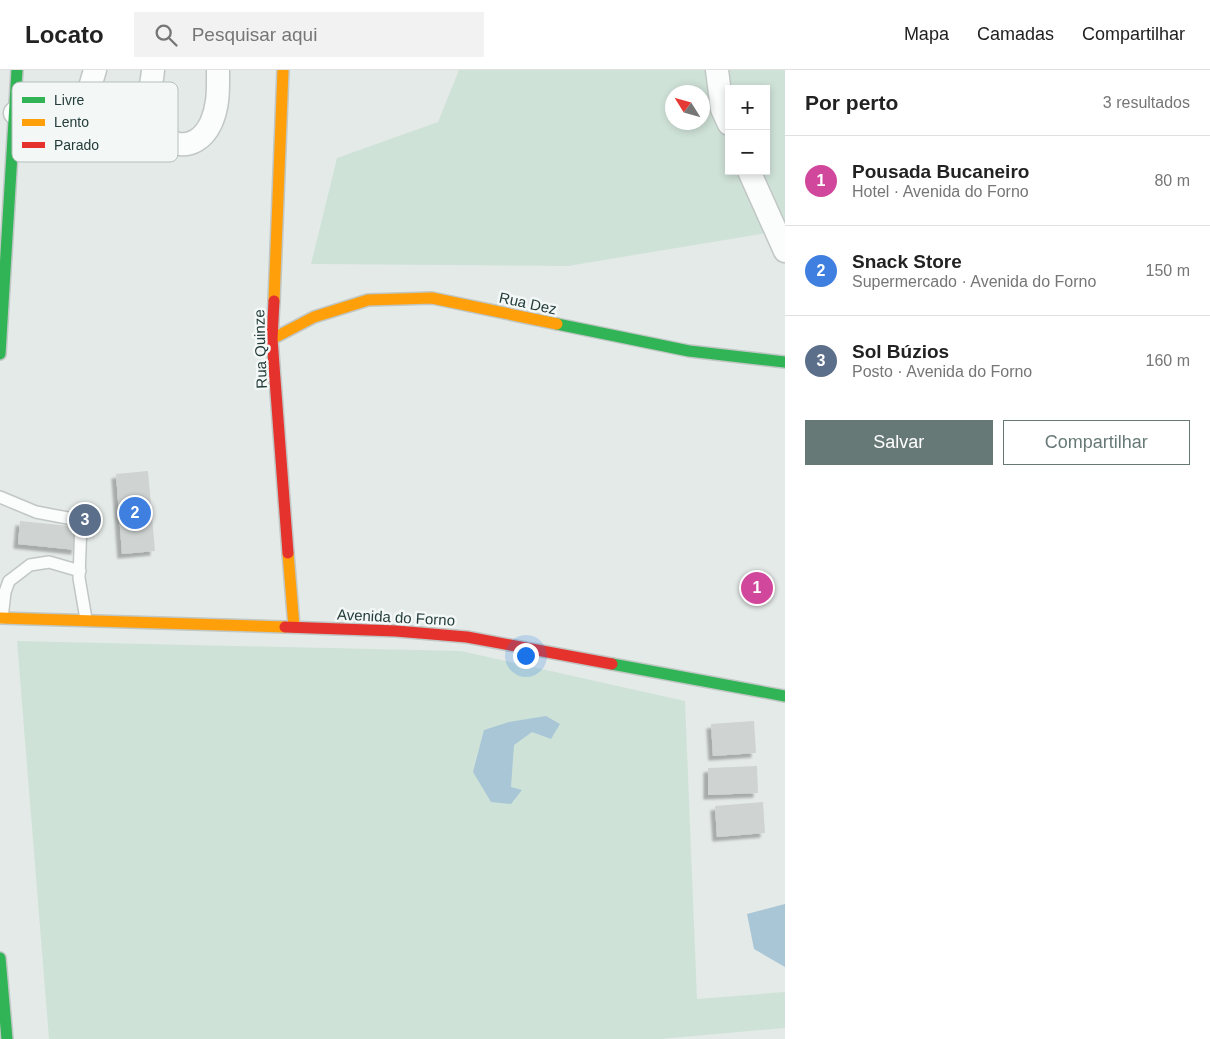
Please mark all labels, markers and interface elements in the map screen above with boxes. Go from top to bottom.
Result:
search box [134,12,484,57]
text: Locato [25,21,104,48]
icon: search [152,21,180,49]
text: Pesquisar aqui [192,24,317,45]
text: Mapa [904,24,949,44]
text: Camadas [977,24,1054,44]
text: Compartilhar [1082,24,1185,44]
legend [12,82,178,162]
north arrow [665,85,710,130]
map controls [725,85,770,175]
button: + [725,85,770,130]
text: Por perto [805,91,898,114]
text: Livre [54,92,85,108]
text: 3 resultados [1103,94,1190,111]
text: Lento [54,114,89,130]
button: − [725,130,770,175]
text: Parado [54,137,99,153]
text: Pousada Bucaneiro [852,161,1029,182]
text: 1 [817,172,825,189]
text: 80 m [1154,172,1190,189]
text: Hotel · Avenida do Forno [852,183,1029,200]
text: Snack Store [852,251,962,272]
text: 2 [817,262,825,279]
text: 150 m [1146,262,1190,279]
text: Supermercado · Avenida do Forno [852,273,1096,290]
street label: Rua Dez [498,289,558,317]
street label: Rua Quinze [250,309,270,389]
text: Sol Búzios [852,341,949,362]
text: 3 [817,352,825,369]
text: 160 m [1146,352,1190,369]
text: Posto · Avenida do Forno [852,363,1032,380]
button: Salvar [805,420,993,465]
button: Compartilhar [1003,420,1190,465]
pin: 2 [119,494,151,532]
pin: 3 [69,501,101,539]
pin: 1 [741,569,773,607]
street label: Avenida do Forno [337,605,455,629]
your location [513,643,539,669]

